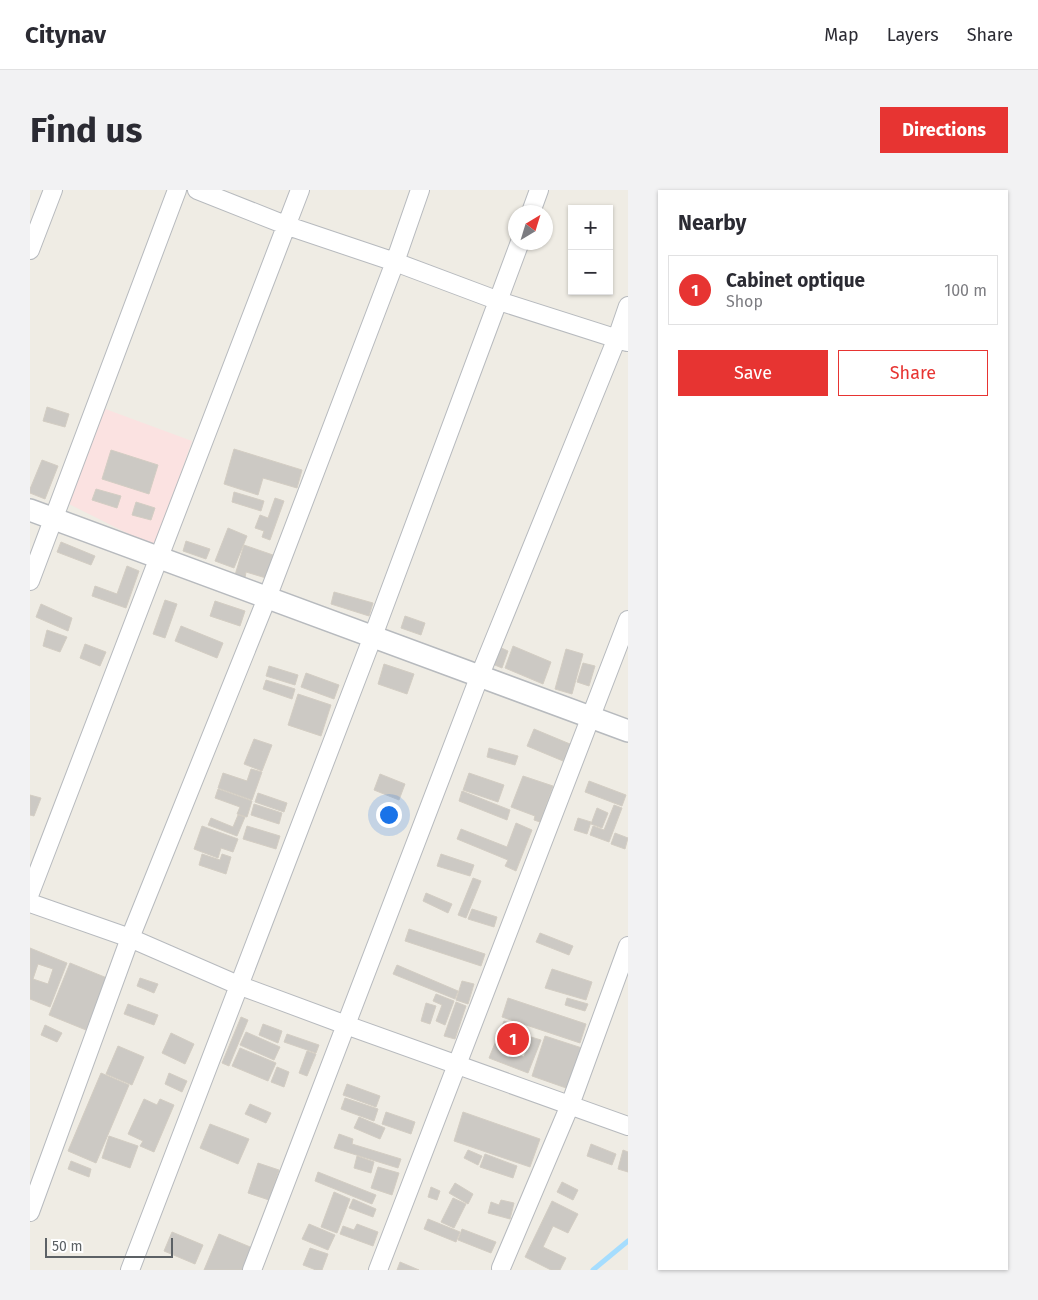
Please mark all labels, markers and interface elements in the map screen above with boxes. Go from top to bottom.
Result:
text: Citynav [25,21,106,49]
text: Map [824,24,859,46]
text: Layers [887,24,939,46]
text: Share [967,24,1013,46]
button: Directions [880,107,1008,153]
text: Find us [30,109,142,151]
north arrow [508,205,553,250]
map controls [568,205,613,295]
button: + [568,205,613,250]
text: Nearby [678,210,746,236]
button: − [568,250,613,295]
text: Cabinet optique [726,269,865,292]
text: 1 [691,281,699,300]
text: 100 m [944,281,987,300]
text: Shop [726,292,763,311]
button: Save [678,350,828,396]
button: Share [838,350,988,396]
your location [376,802,402,828]
pin: 1 [497,1020,529,1058]
scale bar [45,1235,172,1258]
text: 50 m [52,1238,83,1255]

